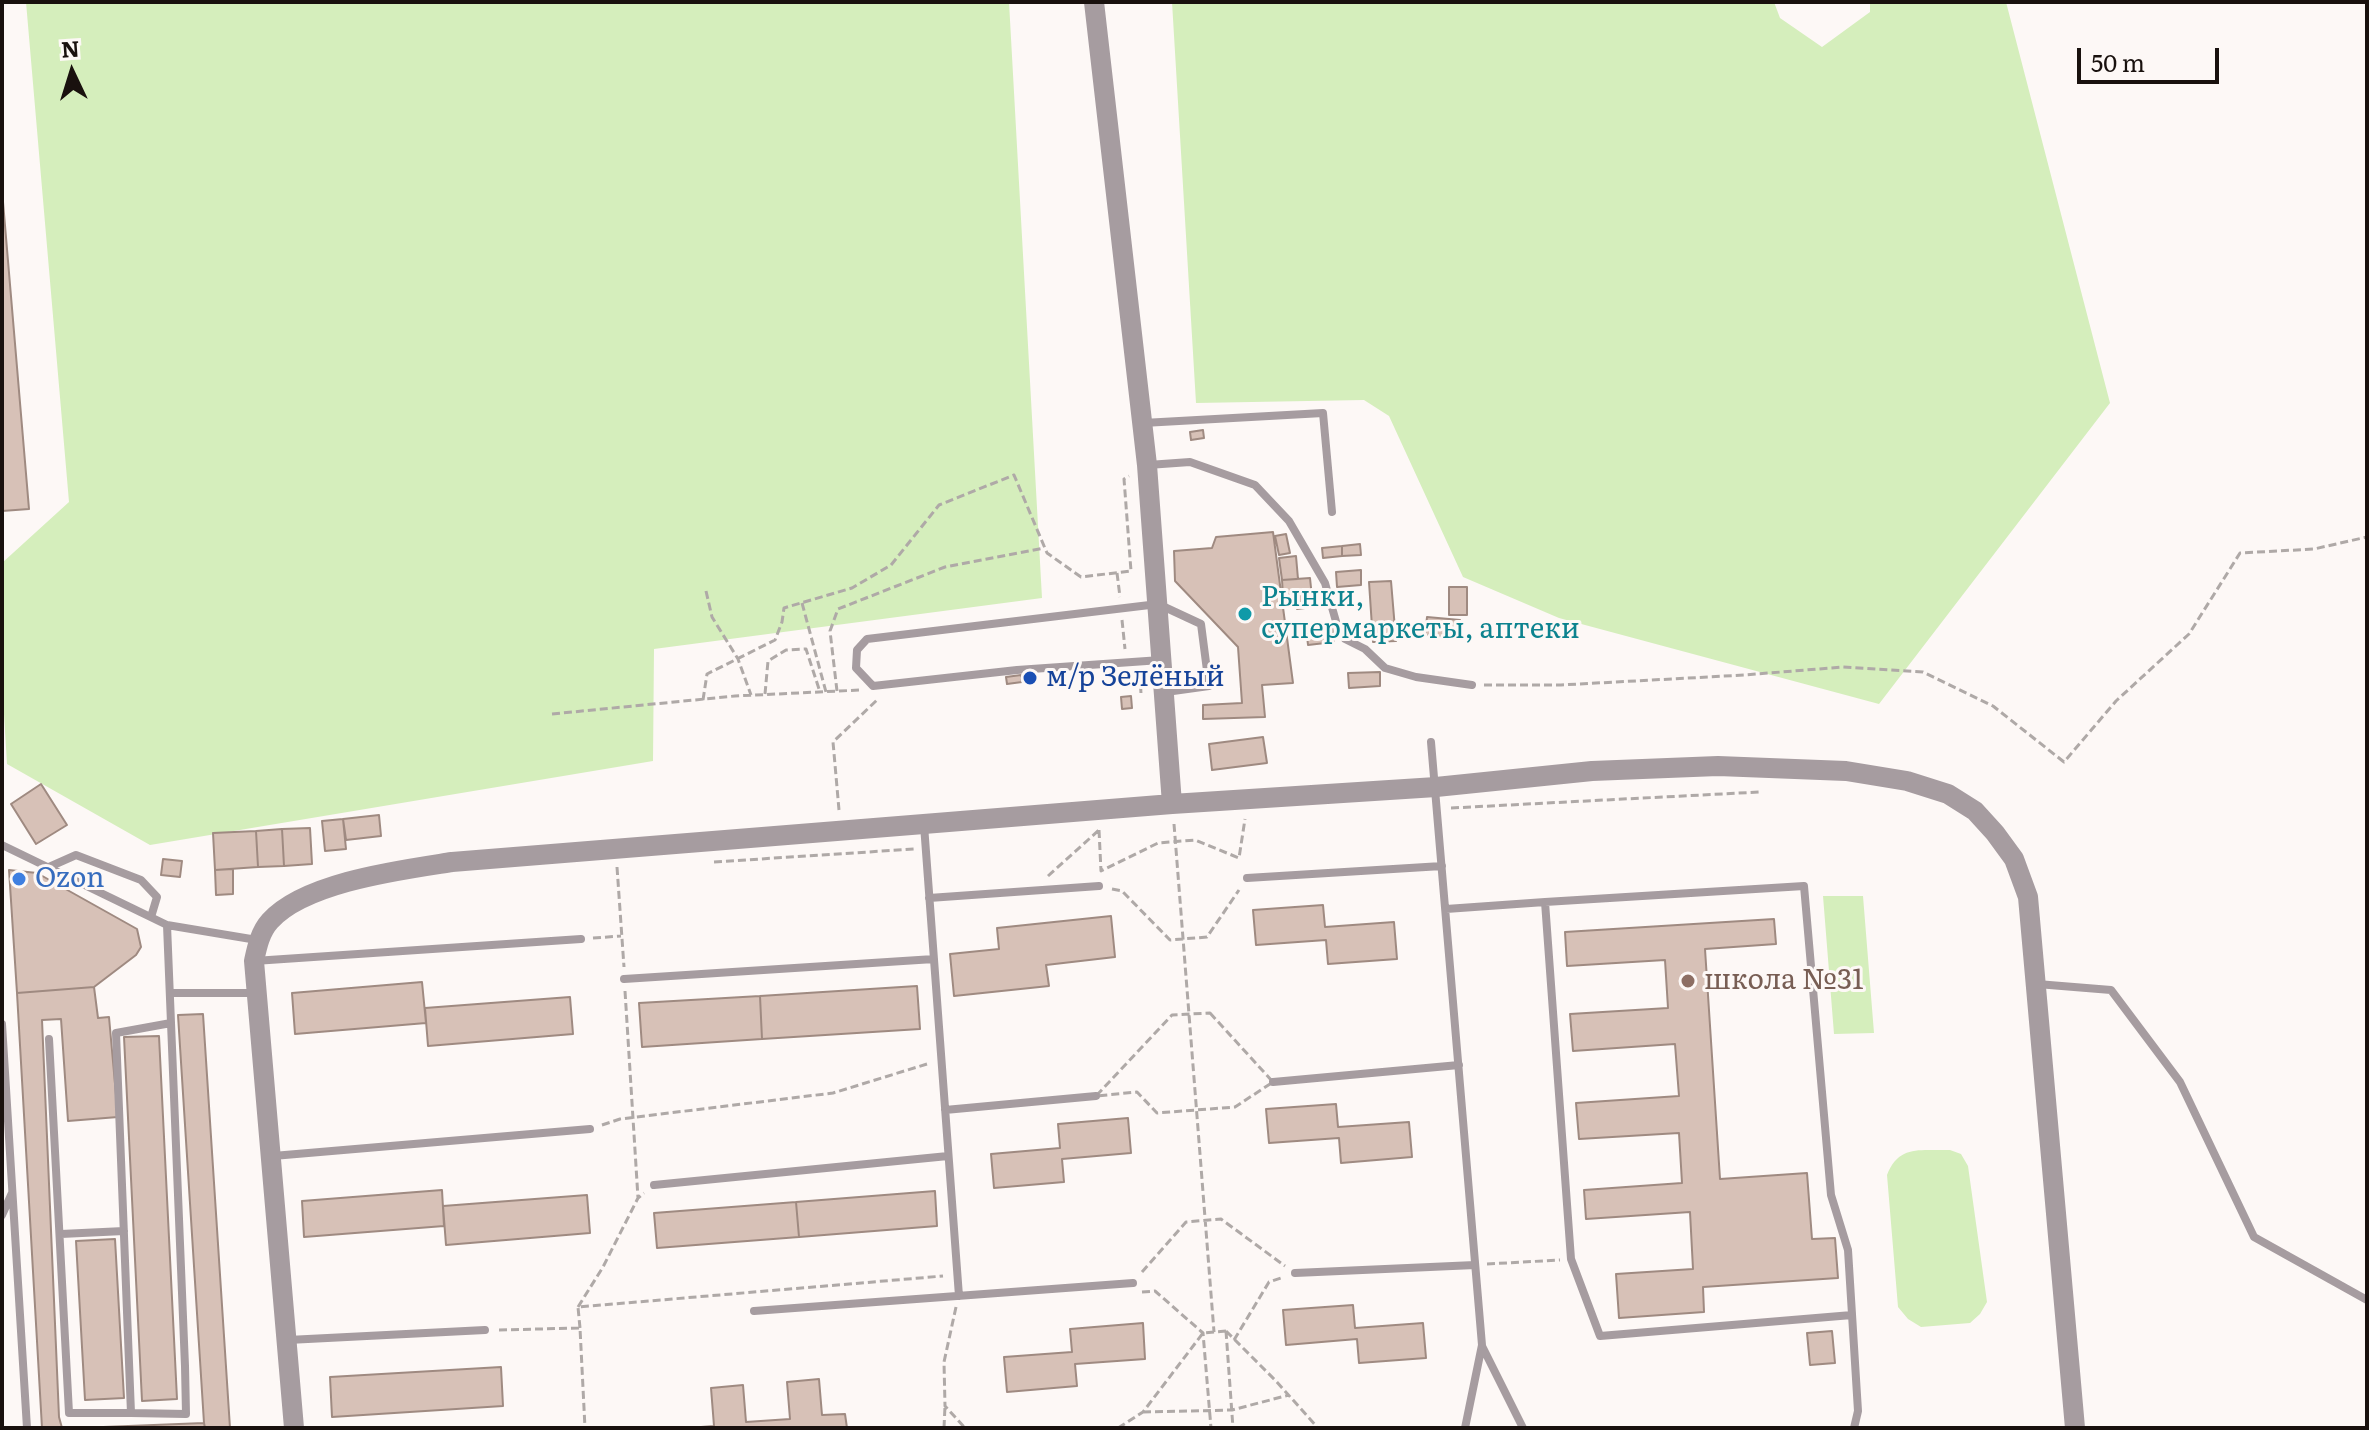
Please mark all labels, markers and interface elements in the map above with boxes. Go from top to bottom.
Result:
text: N [60,30,81,65]
north arrow [32,32,112,112]
scale bar [2081,32,2223,82]
text: 50 m [2091,44,2145,79]
place label: Рынки, супермаркеты, аптеки [1261,581,1580,647]
marker: Рынки, супермаркеты, аптеки [1236,605,1254,623]
place label: м/р Зелёный [1046,661,1225,695]
marker: м/р Зелёный [1021,669,1039,687]
place label: Ozon [35,862,105,896]
marker: Ozon [10,870,28,888]
place label: школа №31 [1704,964,1864,998]
marker: школа №31 [1679,972,1697,990]

